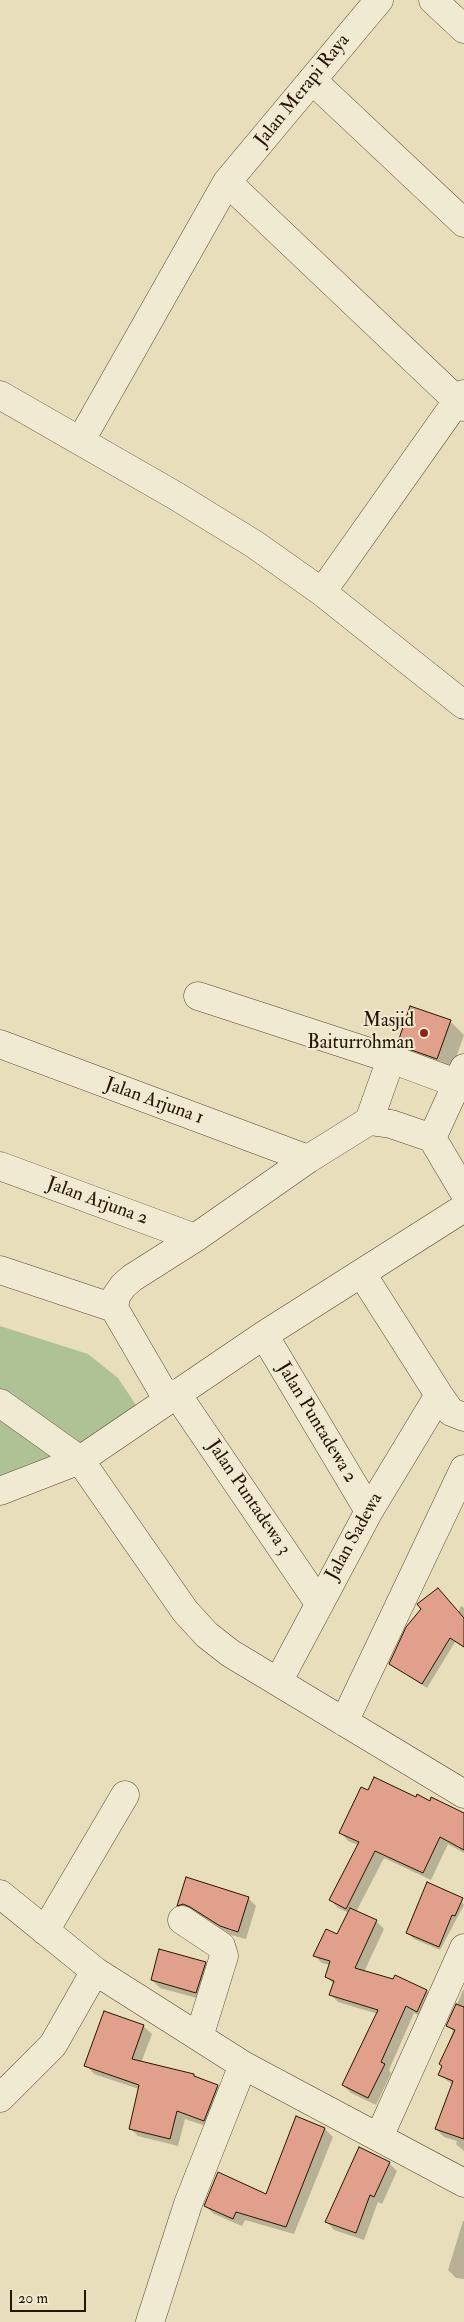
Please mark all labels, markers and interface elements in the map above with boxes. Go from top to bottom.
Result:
street label: Jalan Merapi Raya [251,30,355,152]
place label: Masjid Baiturrohman [307,1011,414,1055]
marker: Masjid Baiturrohman [418,1027,430,1039]
street label: Jalan Arjuna 1 [102,1074,206,1130]
street label: Jalan Arjuna 2 [43,1173,151,1231]
street label: Jalan Puntadewa 2 [271,1359,361,1487]
street label: Jalan Puntadewa 3 [201,1436,295,1560]
street label: Jalan Sadewa [322,1489,388,1585]
scale bar [12,2280,89,2312]
text: 20 m [18,2289,48,2308]

